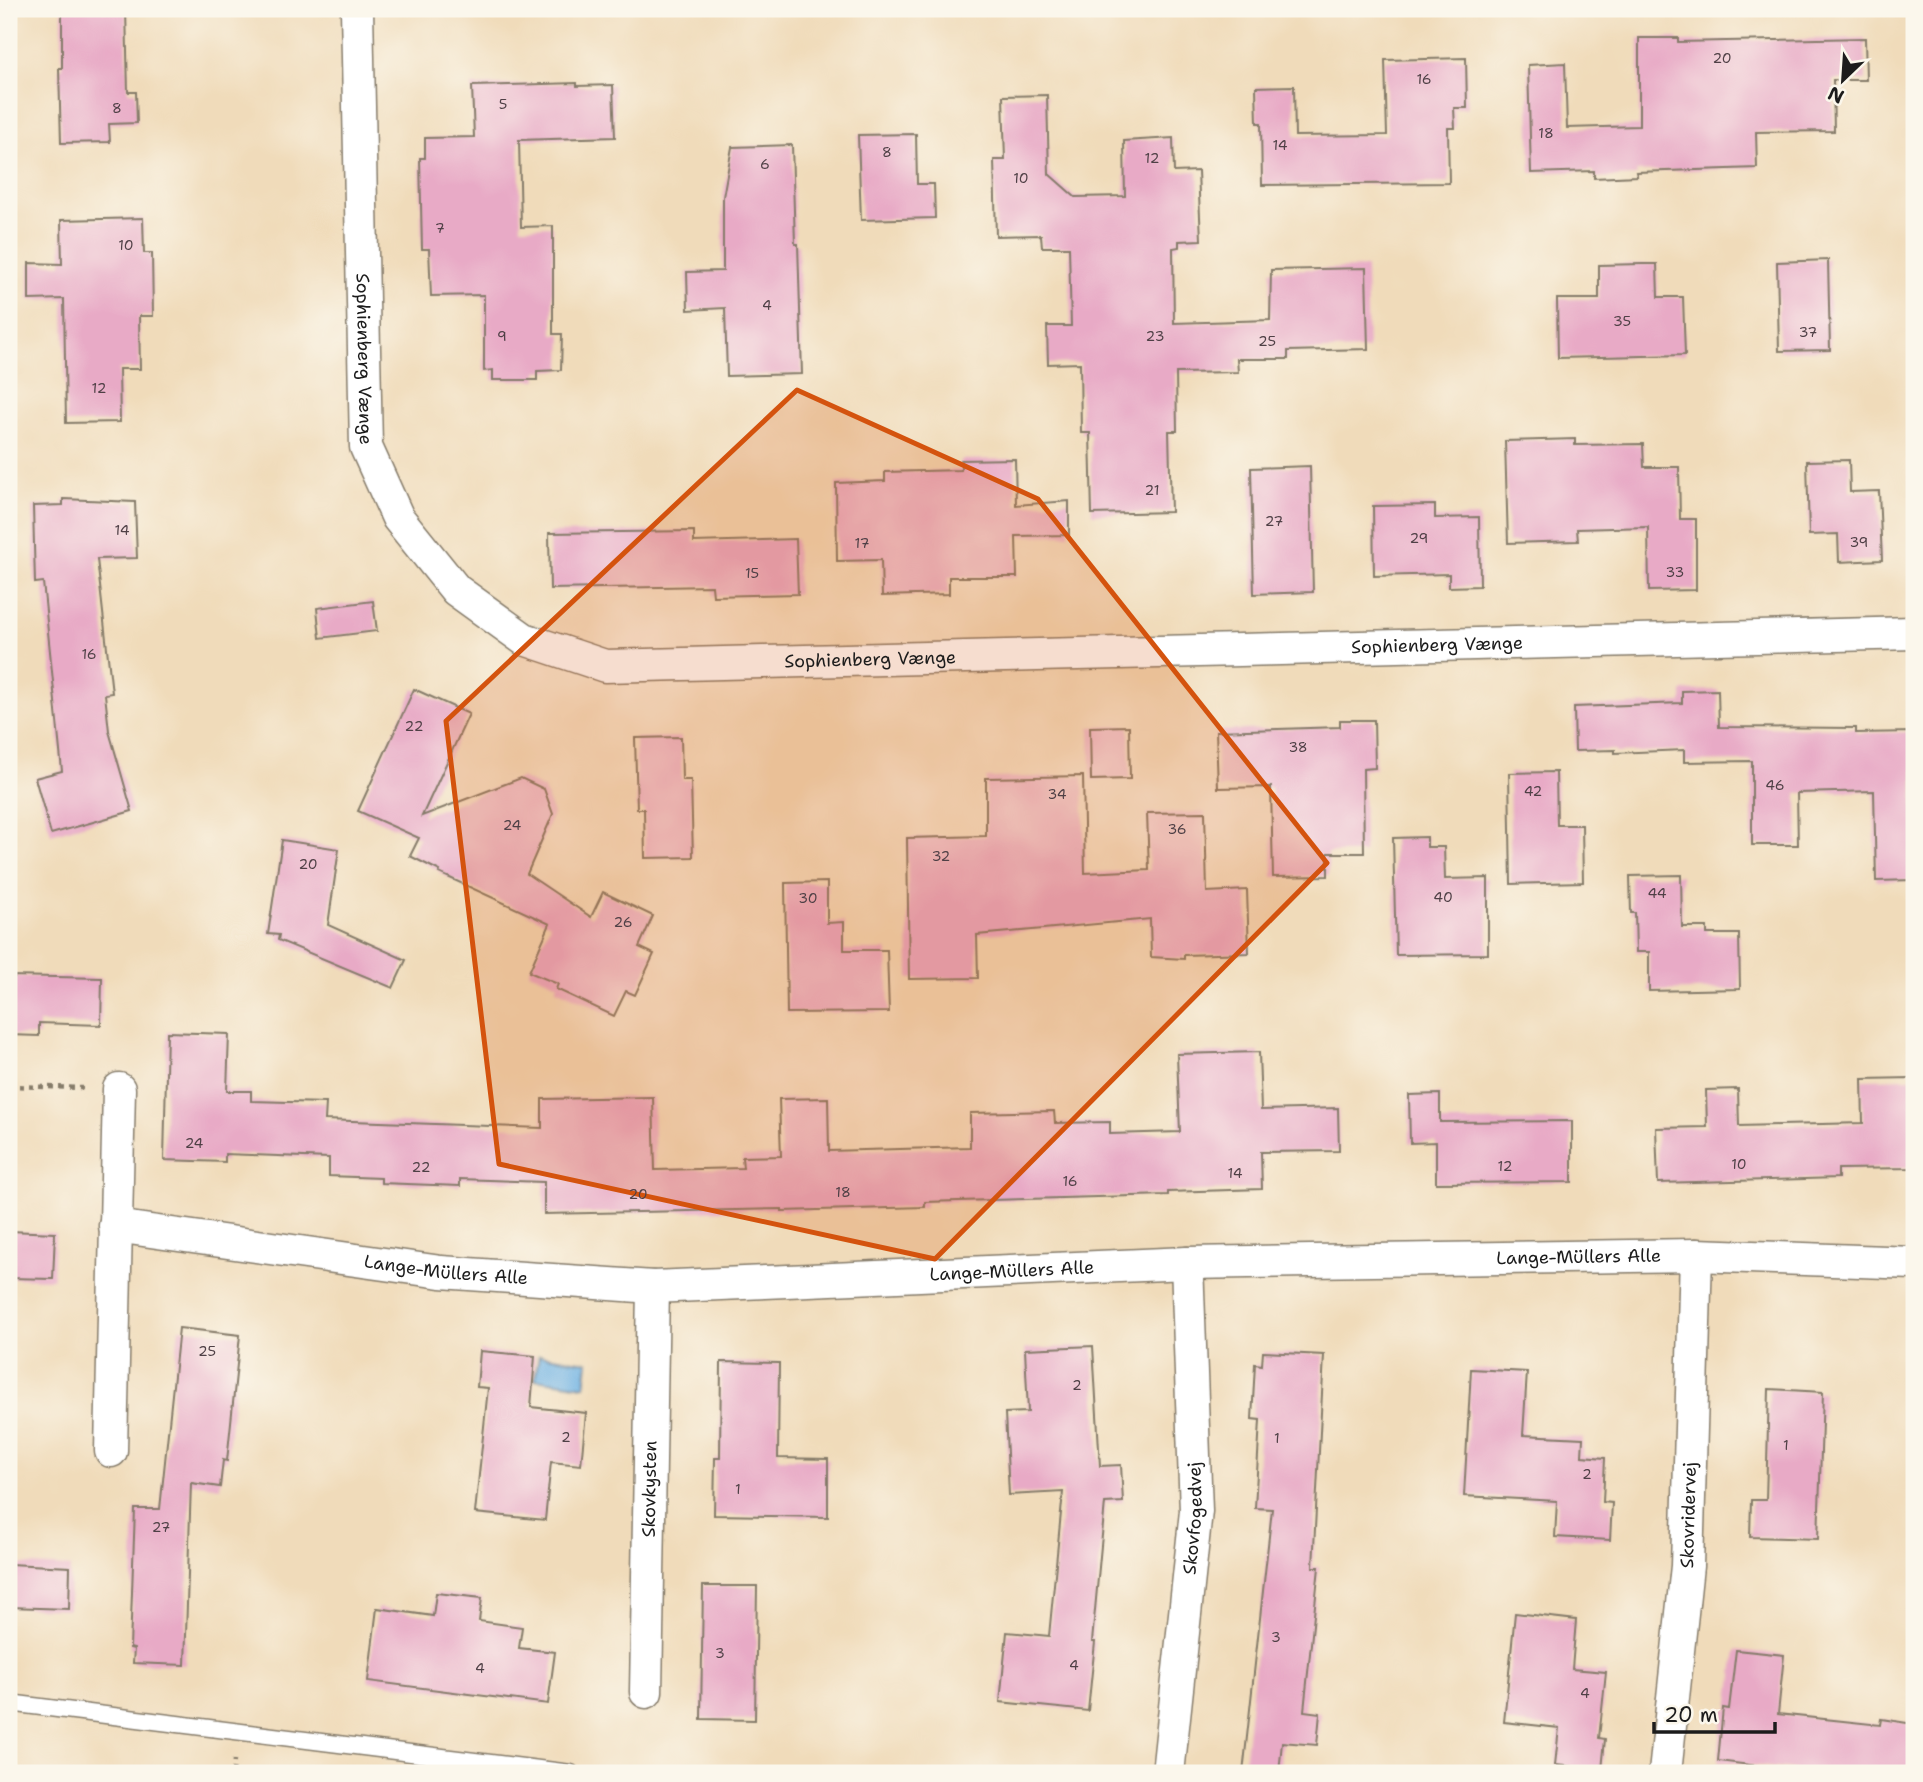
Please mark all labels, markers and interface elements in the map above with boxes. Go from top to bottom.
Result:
north arrow [1808,46,1878,116]
house number: 20 [1712,49,1732,67]
house number: 16 [1416,70,1432,88]
text: N [1824,80,1848,109]
house number: 5 [499,95,507,113]
house number: 8 [112,99,122,117]
house number: 18 [1538,124,1554,142]
house number: 14 [1272,136,1288,154]
house number: 8 [882,143,892,161]
house number: 12 [1145,149,1159,167]
house number: 6 [760,155,770,173]
house number: 10 [1013,169,1029,187]
house number: 7 [435,219,445,237]
house number: 10 [118,236,134,254]
street label: Sophienberg Vænge [350,273,378,445]
house number: 4 [762,296,772,314]
house number: 35 [1613,312,1631,330]
house number: 37 [1799,323,1817,341]
house number: 9 [497,327,507,345]
house number: 23 [1146,327,1164,345]
house number: 25 [1258,332,1276,350]
house number: 12 [92,379,106,397]
house number: 21 [1145,481,1159,499]
house number: 27 [1265,512,1283,530]
house number: 14 [114,521,130,539]
house number: 29 [1410,529,1428,547]
house number: 39 [1850,533,1868,551]
house number: 17 [855,534,869,552]
house number: 33 [1666,563,1684,581]
house number: 15 [745,564,759,582]
street label: Sophienberg Vænge [1351,631,1523,659]
house number: 16 [81,645,97,663]
street label: Sophienberg Vænge [784,645,956,673]
house number: 22 [405,717,423,735]
house number: 38 [1288,738,1308,756]
house number: 46 [1765,776,1785,794]
house number: 42 [1524,782,1542,800]
house number: 34 [1047,785,1067,803]
house number: 24 [503,816,522,834]
house number: 36 [1167,820,1187,838]
house number: 32 [932,847,950,865]
house number: 20 [298,855,318,873]
house number: 44 [1647,884,1667,902]
house number: 40 [1433,888,1453,906]
house number: 30 [798,889,818,907]
house number: 26 [614,913,633,931]
house number: 24 [185,1134,204,1152]
house number: 10 [1731,1155,1747,1173]
house number: 12 [1498,1157,1512,1175]
house number: 22 [412,1158,430,1176]
house number: 14 [1227,1164,1243,1182]
house number: 16 [1062,1172,1078,1190]
house number: 18 [835,1183,851,1201]
house number: 20 [628,1185,648,1203]
street label: Lange-Müllers Alle [1496,1244,1661,1270]
street label: Lange-Müllers Alle [362,1249,529,1290]
street label: Lange-Müllers Alle [929,1255,1095,1287]
house number: 25 [198,1342,216,1360]
house number: 2 [1072,1376,1082,1394]
house number: 2 [561,1428,571,1446]
house number: 1 [1274,1429,1280,1447]
house number: 1 [1783,1436,1789,1454]
street label: Skovkysten [637,1440,662,1538]
street label: Skovfogedvej [1177,1462,1208,1576]
street label: Skovridervej [1675,1462,1702,1569]
house number: 2 [1582,1465,1592,1483]
house number: 1 [735,1480,741,1498]
house number: 27 [152,1518,170,1536]
house number: 3 [1271,1628,1281,1646]
house number: 3 [715,1644,725,1662]
house number: 4 [1069,1656,1079,1674]
house number: 4 [475,1659,485,1677]
house number: 4 [1580,1684,1590,1702]
scale bar [1654,1691,1774,1735]
text: 20 m [1664,1701,1718,1729]

